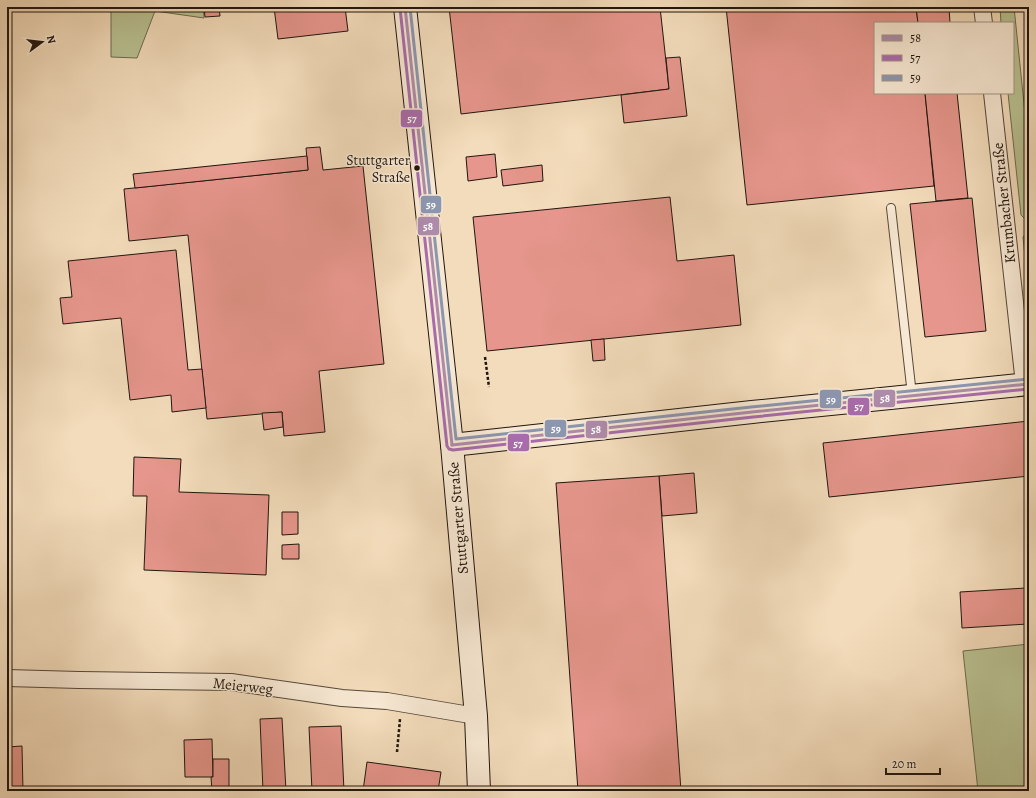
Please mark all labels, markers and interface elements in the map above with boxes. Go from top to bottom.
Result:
north arrow [22,22,62,62]
legend [874,22,1014,94]
text: 58 [910,30,921,46]
text: N [43,34,59,45]
text: 57 [910,50,921,66]
text: 59 [910,70,921,86]
line badge: 57 [400,109,423,128]
text: 57 [407,111,417,126]
street label: Krumbacher Straße [988,141,1020,264]
place label: Stuttgarter Straße [346,151,411,187]
marker: Stuttgarter Straße [412,163,422,173]
line badge: 59 [420,195,442,214]
text: 59 [426,197,436,212]
line badge: 58 [417,216,440,236]
text: 58 [423,219,433,234]
line badge: 59 [819,389,842,409]
line badge: 58 [873,389,896,408]
text: 58 [880,391,890,406]
text: 59 [826,392,836,407]
line badge: 57 [847,397,870,416]
text: 57 [854,399,864,414]
line badge: 59 [544,419,567,438]
line badge: 58 [585,420,608,439]
text: 59 [551,421,561,436]
text: 58 [591,422,601,437]
line badge: 57 [507,433,530,452]
text: 57 [513,436,523,451]
street label: Stuttgarter Straße [443,461,473,575]
street label: Meierweg [212,673,275,699]
scale bar [886,750,940,776]
text: 20 m [892,756,916,772]

